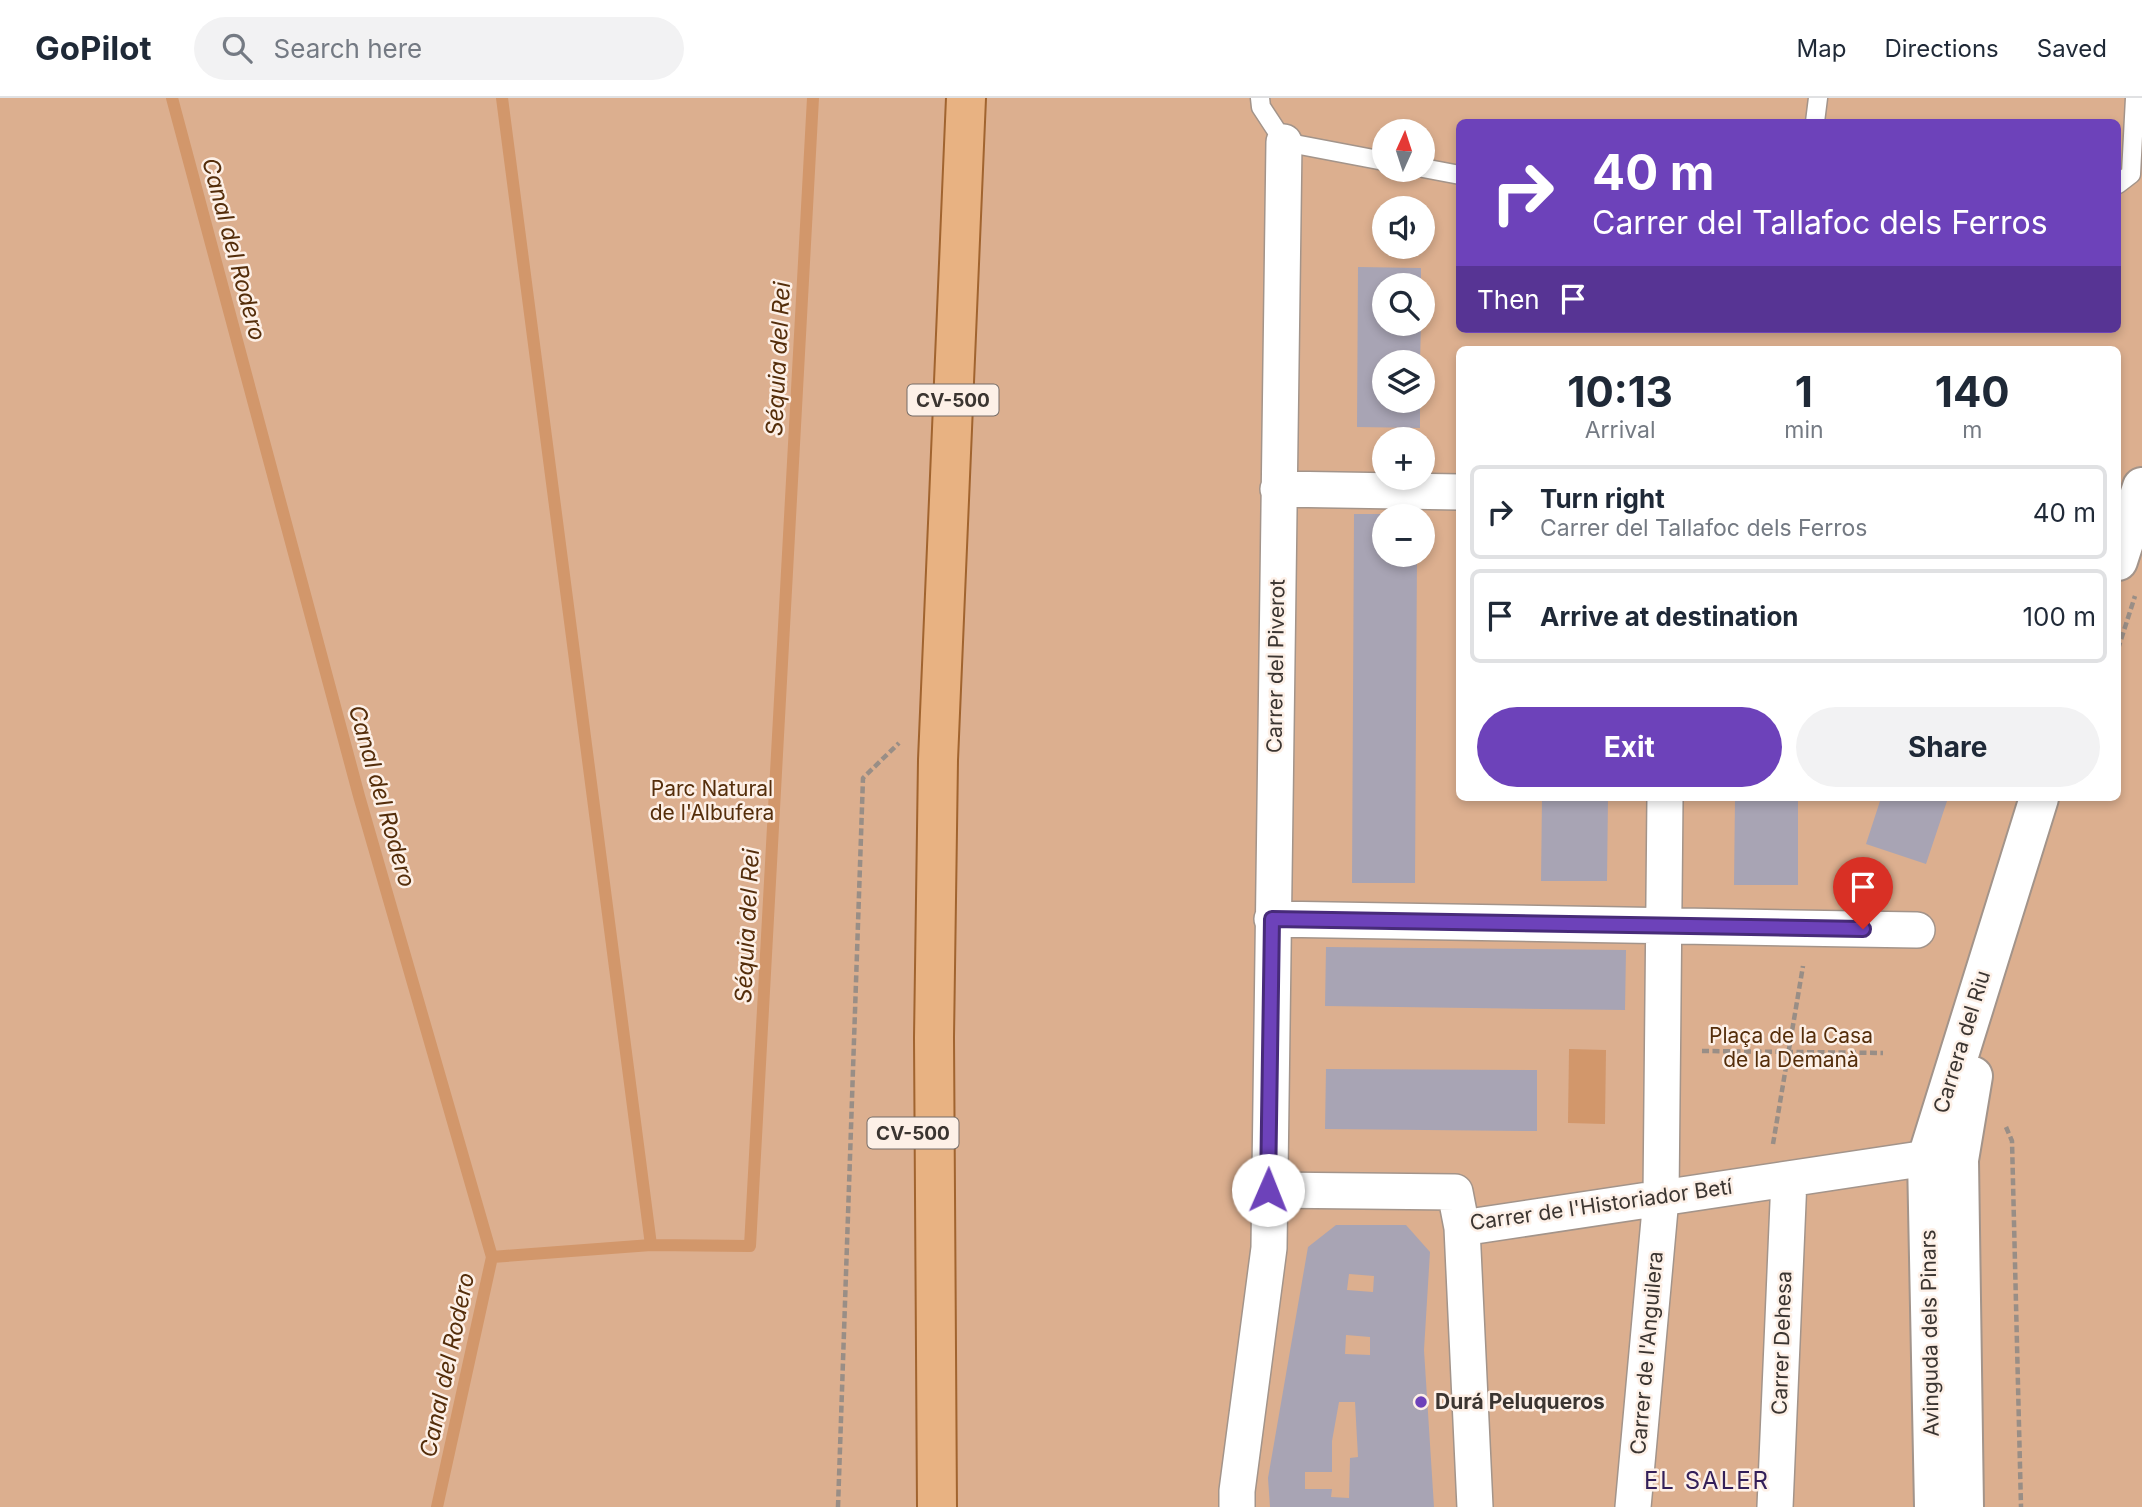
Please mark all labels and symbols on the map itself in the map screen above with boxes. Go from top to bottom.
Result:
north arrow [1372,119,1435,182]
water label: Canal del Rodero [196,155,272,343]
water label: Séquia del Rei [760,281,796,437]
road number: CV-500 [908,384,998,416]
street label: Carrer del Piverot [1261,579,1290,753]
water label: Canal del Rodero [343,702,421,890]
park label: Parc Natural de l'Albufera [650,776,774,825]
water label: Séquia del Rei [729,848,765,1004]
pin [1833,857,1893,929]
street label: Carrera del Riu [1928,967,1995,1116]
park label: Plaça de la Casa de la Demanà [1709,1023,1873,1072]
road number: CV-500 [867,1118,958,1148]
position arrow [1231,1153,1305,1227]
street label: Carrer de l'Historiador Betí [1468,1174,1735,1235]
street label: Avinguda dels Pinars [1915,1229,1944,1437]
street label: Carrer de l'Anguilera [1625,1250,1668,1456]
water label: Canal del Rodero [414,1270,480,1460]
street label: Carrer Dehesa [1766,1271,1797,1415]
place label: Durá Peluqueros [1435,1389,1605,1414]
marker: Durá Peluqueros [1413,1394,1429,1410]
district label: EL SALER [1644,1466,1770,1495]

